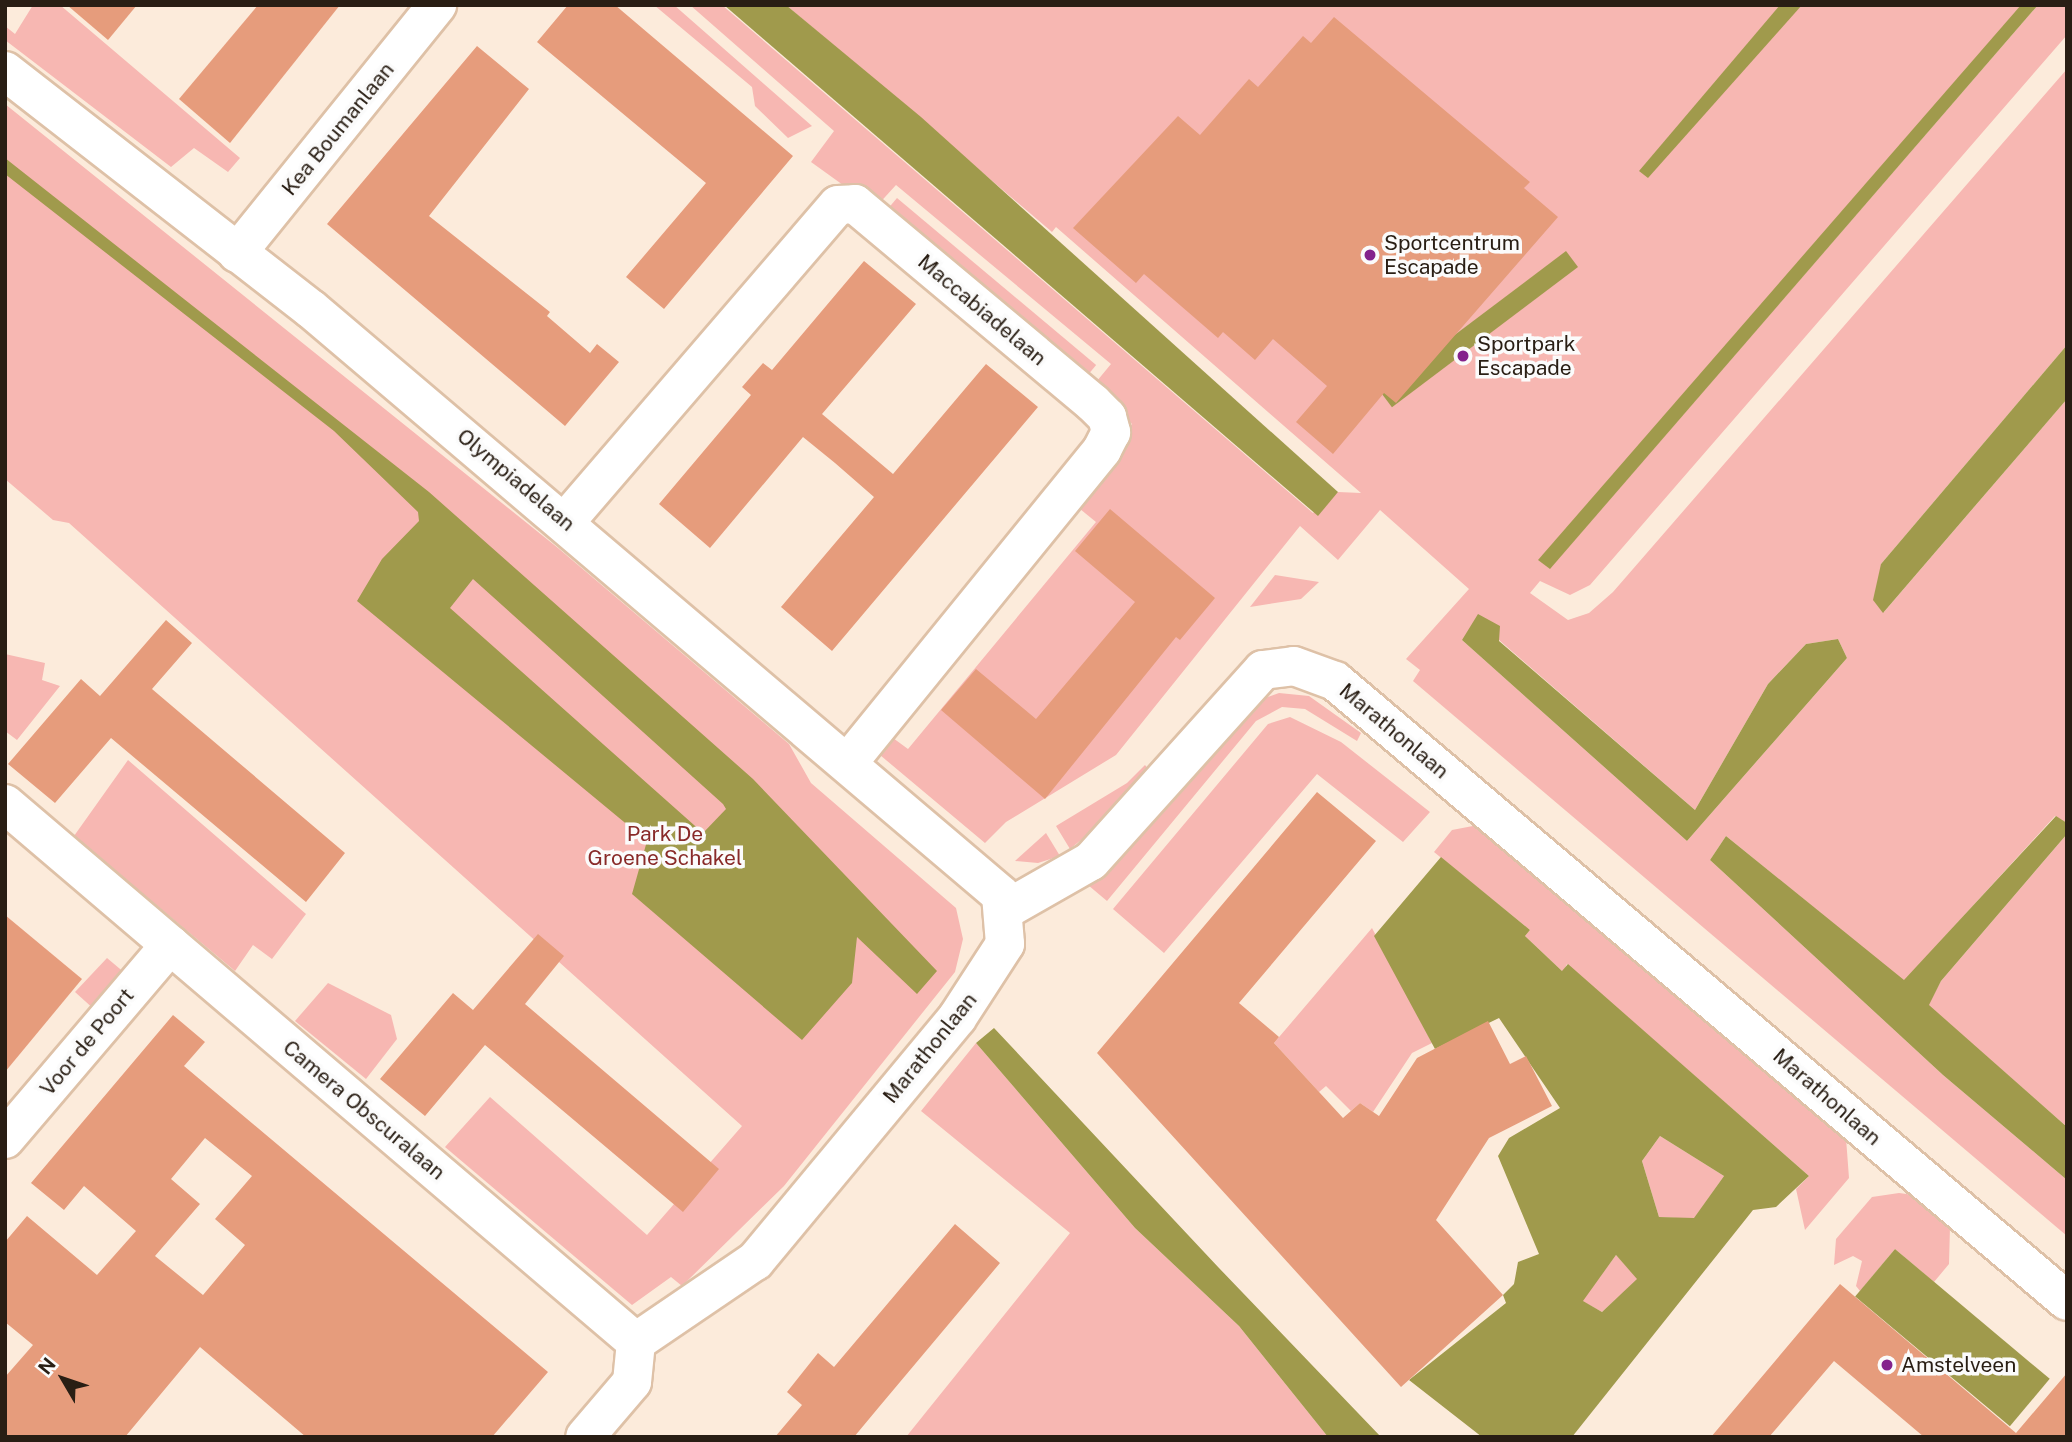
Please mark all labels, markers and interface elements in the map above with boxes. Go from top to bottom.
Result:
street label: Kea Boumanlaan [277,57,399,201]
place label: Sportcentrum Escapade [1384,230,1520,280]
marker: Sportcentrum Escapade [1362,247,1378,263]
street label: Maccabiadelaan [913,249,1051,371]
place label: Sportpark Escapade [1477,331,1576,381]
marker: Sportpark Escapade [1455,348,1471,364]
street label: Olympiadelaan [452,423,580,537]
street label: Marathonlaan [1334,678,1454,784]
park label: Park De Groene Schakel [588,821,742,871]
street label: Voor de Poort [35,983,139,1101]
street label: Marathonlaan [878,988,982,1108]
street label: Camera Obscuralaan [278,1035,450,1185]
street label: Marathonlaan [1768,1043,1886,1151]
north arrow [28,1344,98,1414]
place label: Amstelveen [1901,1352,2016,1378]
text: N [33,1353,60,1378]
marker: Amstelveen [1879,1357,1895,1373]

